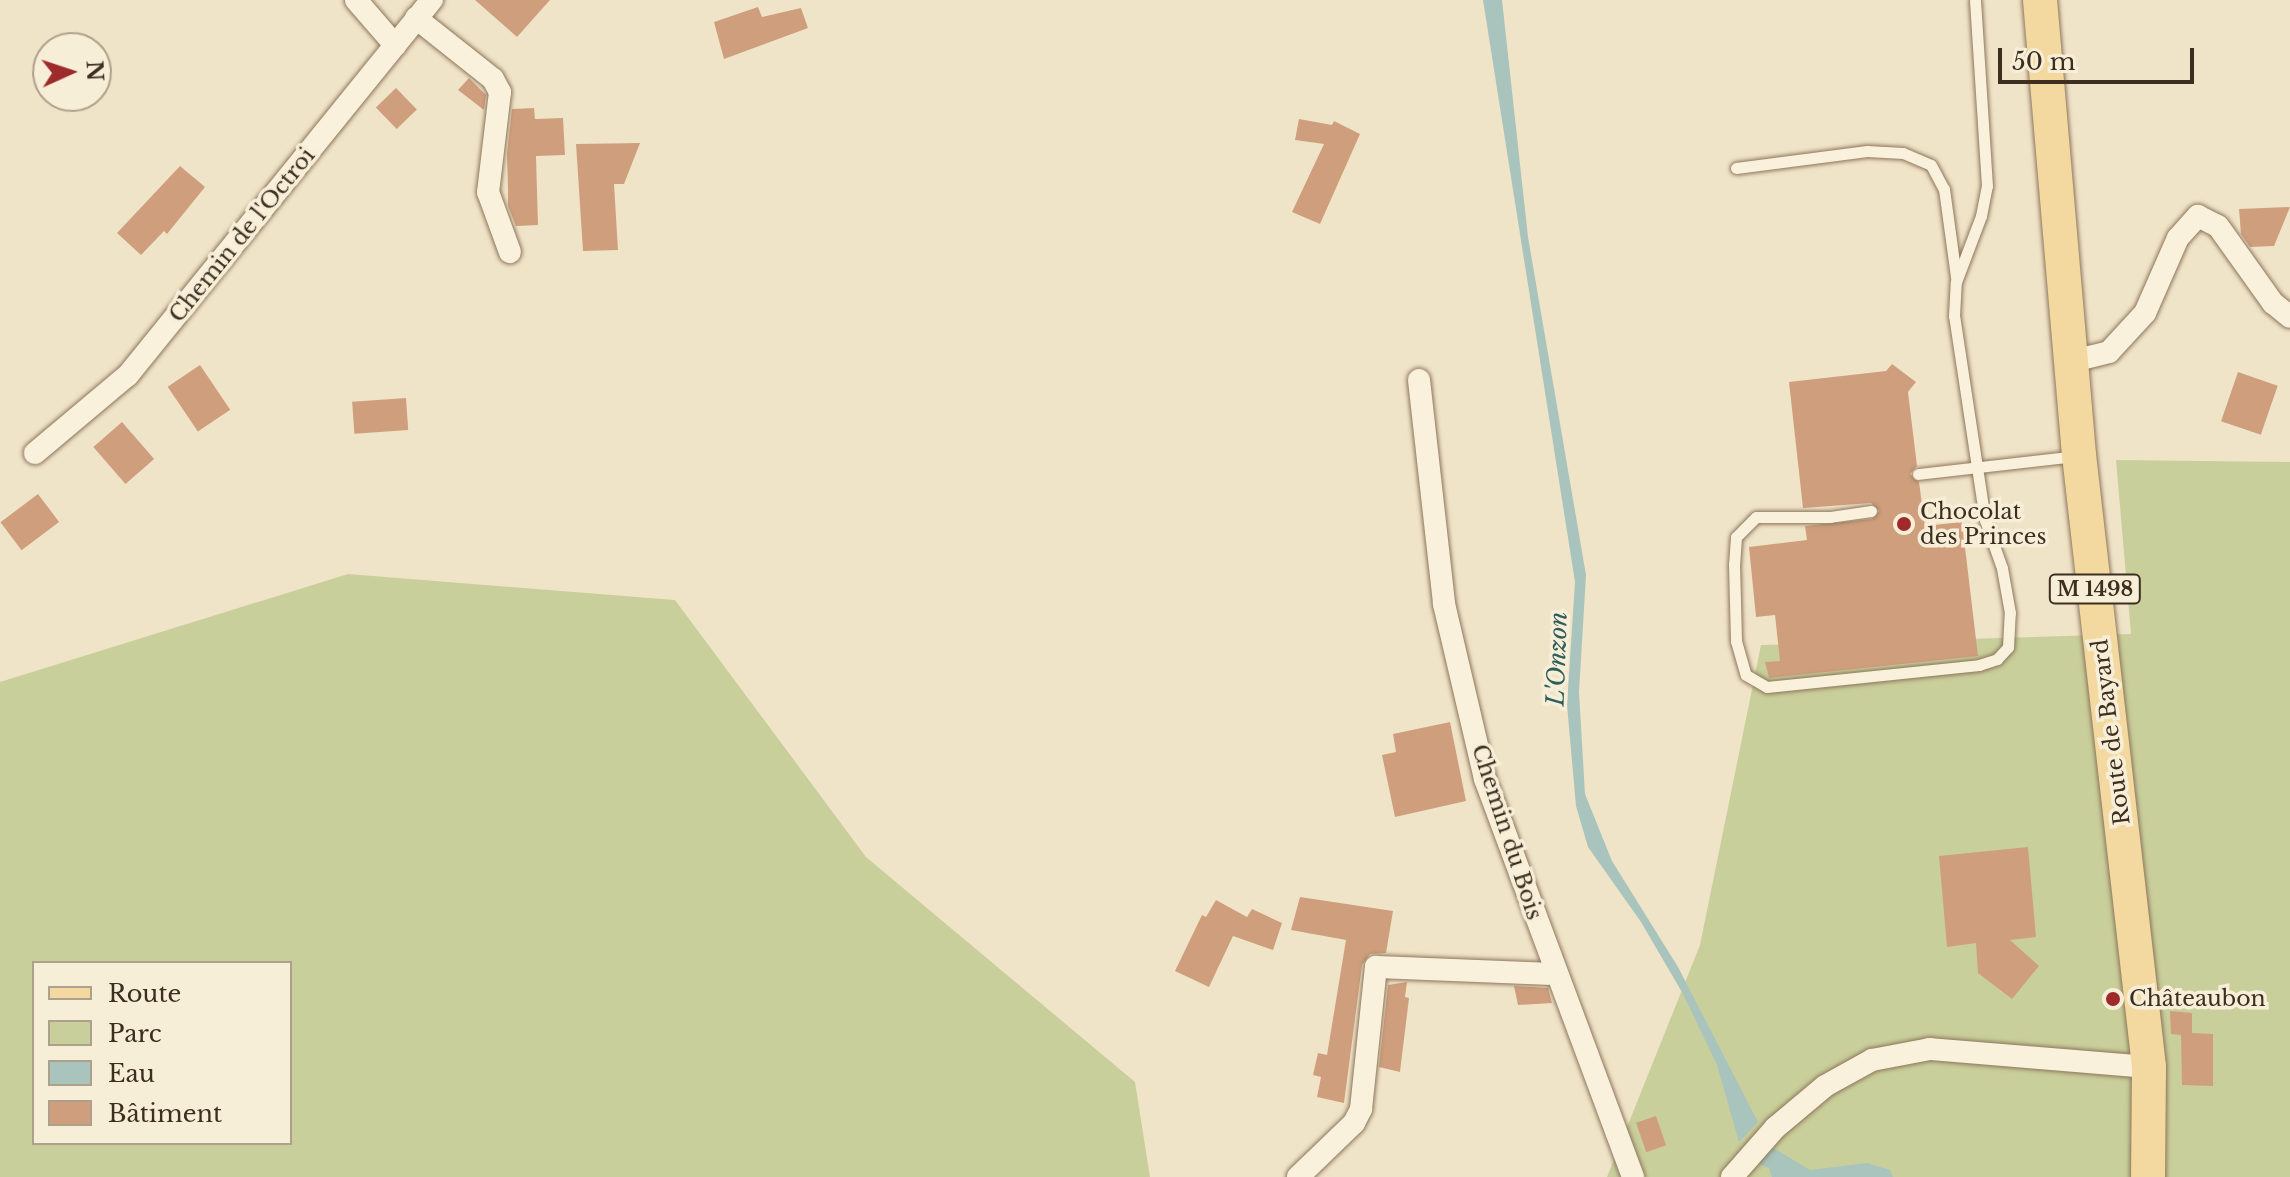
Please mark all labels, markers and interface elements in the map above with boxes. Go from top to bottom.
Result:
north arrow [32,32,112,112]
scale bar [2002,32,2198,82]
text: 50 m [2012,47,2075,76]
text: N [80,60,108,82]
street label: Chemin de l'Octroi [164,143,320,327]
place label: Chocolat des Princes [1920,498,2046,550]
marker: Chocolat des Princes [1895,515,1913,533]
road number: M 1498 [2047,573,2143,605]
water label: L'Onzon [1541,611,1573,707]
street label: Route de Bayard [2087,638,2135,826]
street label: Chemin du Bois [1466,741,1548,923]
legend [32,961,292,1145]
text: Route [108,979,181,1008]
place label: Châteaubon [2129,986,2266,1012]
marker: Châteaubon [2104,990,2122,1008]
text: Parc [108,1019,162,1048]
text: Eau [108,1059,155,1088]
text: Bâtiment [108,1099,222,1128]

